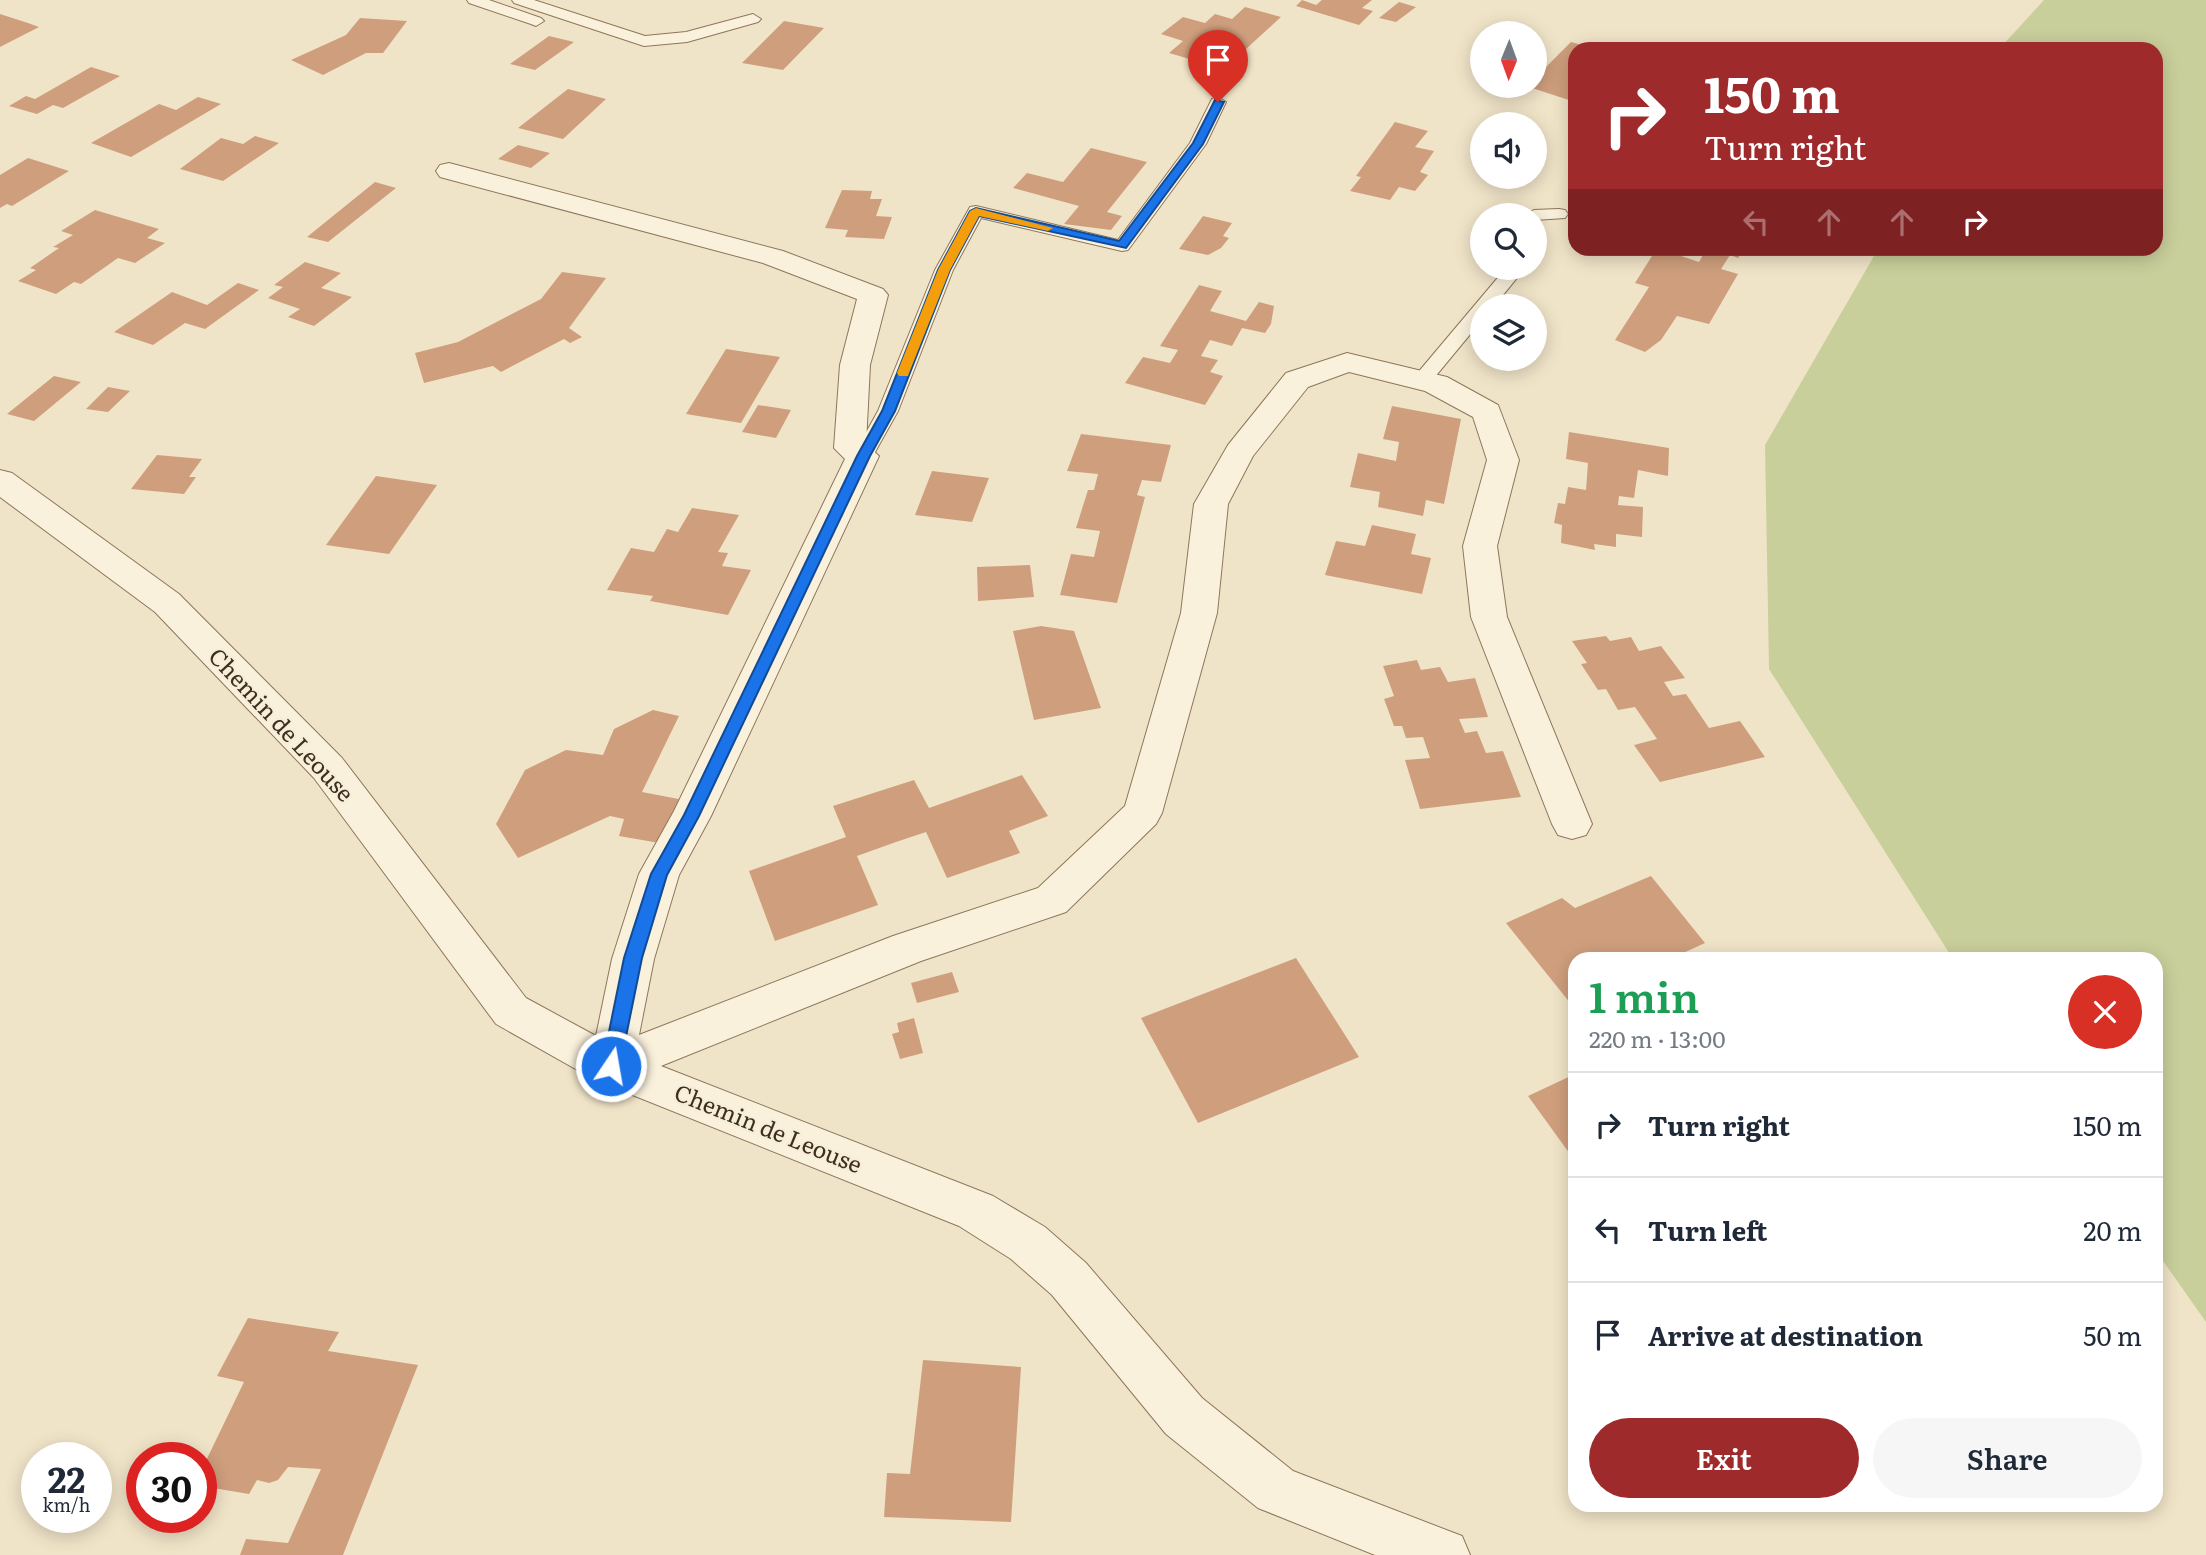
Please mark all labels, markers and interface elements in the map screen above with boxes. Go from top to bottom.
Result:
north arrow [1470,21,1547,98]
map controls [1470,21,1547,371]
pin [1188,30,1248,102]
icon: arrive [1199,41,1237,79]
text: 150 m [1704,55,1840,128]
icon: right [1589,70,1680,161]
button: sound [1470,112,1547,189]
text: Turn right [1704,122,1866,170]
button: search [1470,203,1547,280]
icon: left [1737,203,1775,241]
icon: ahead [1810,203,1848,241]
icon: ahead [1883,203,1921,241]
icon: right [1956,203,1994,241]
button: layers [1470,294,1547,371]
street label: Chemin de Leouse [202,639,363,808]
text: 1 min [1589,964,1699,1026]
button: close [2068,975,2142,1049]
text: 220 m · 13:00 [1589,1021,1725,1055]
position arrow [574,1029,648,1103]
street label: Chemin de Leouse [670,1074,868,1180]
text: Turn right [1648,1105,1790,1144]
text: 150 m [2073,1105,2142,1144]
icon: right [1589,1106,1627,1144]
text: Turn left [1648,1210,1767,1249]
text: 20 m [2083,1210,2142,1249]
icon: left [1589,1211,1627,1249]
text: Arrive at destination [1648,1315,1923,1354]
text: 50 m [2083,1315,2142,1354]
icon: arrive [1589,1316,1627,1354]
button: Exit [1589,1418,1859,1498]
button: Share [1873,1418,2142,1498]
speed limit sign: 30 [126,1442,217,1533]
text: 22 [48,1452,85,1504]
text: km/h [43,1491,90,1518]

